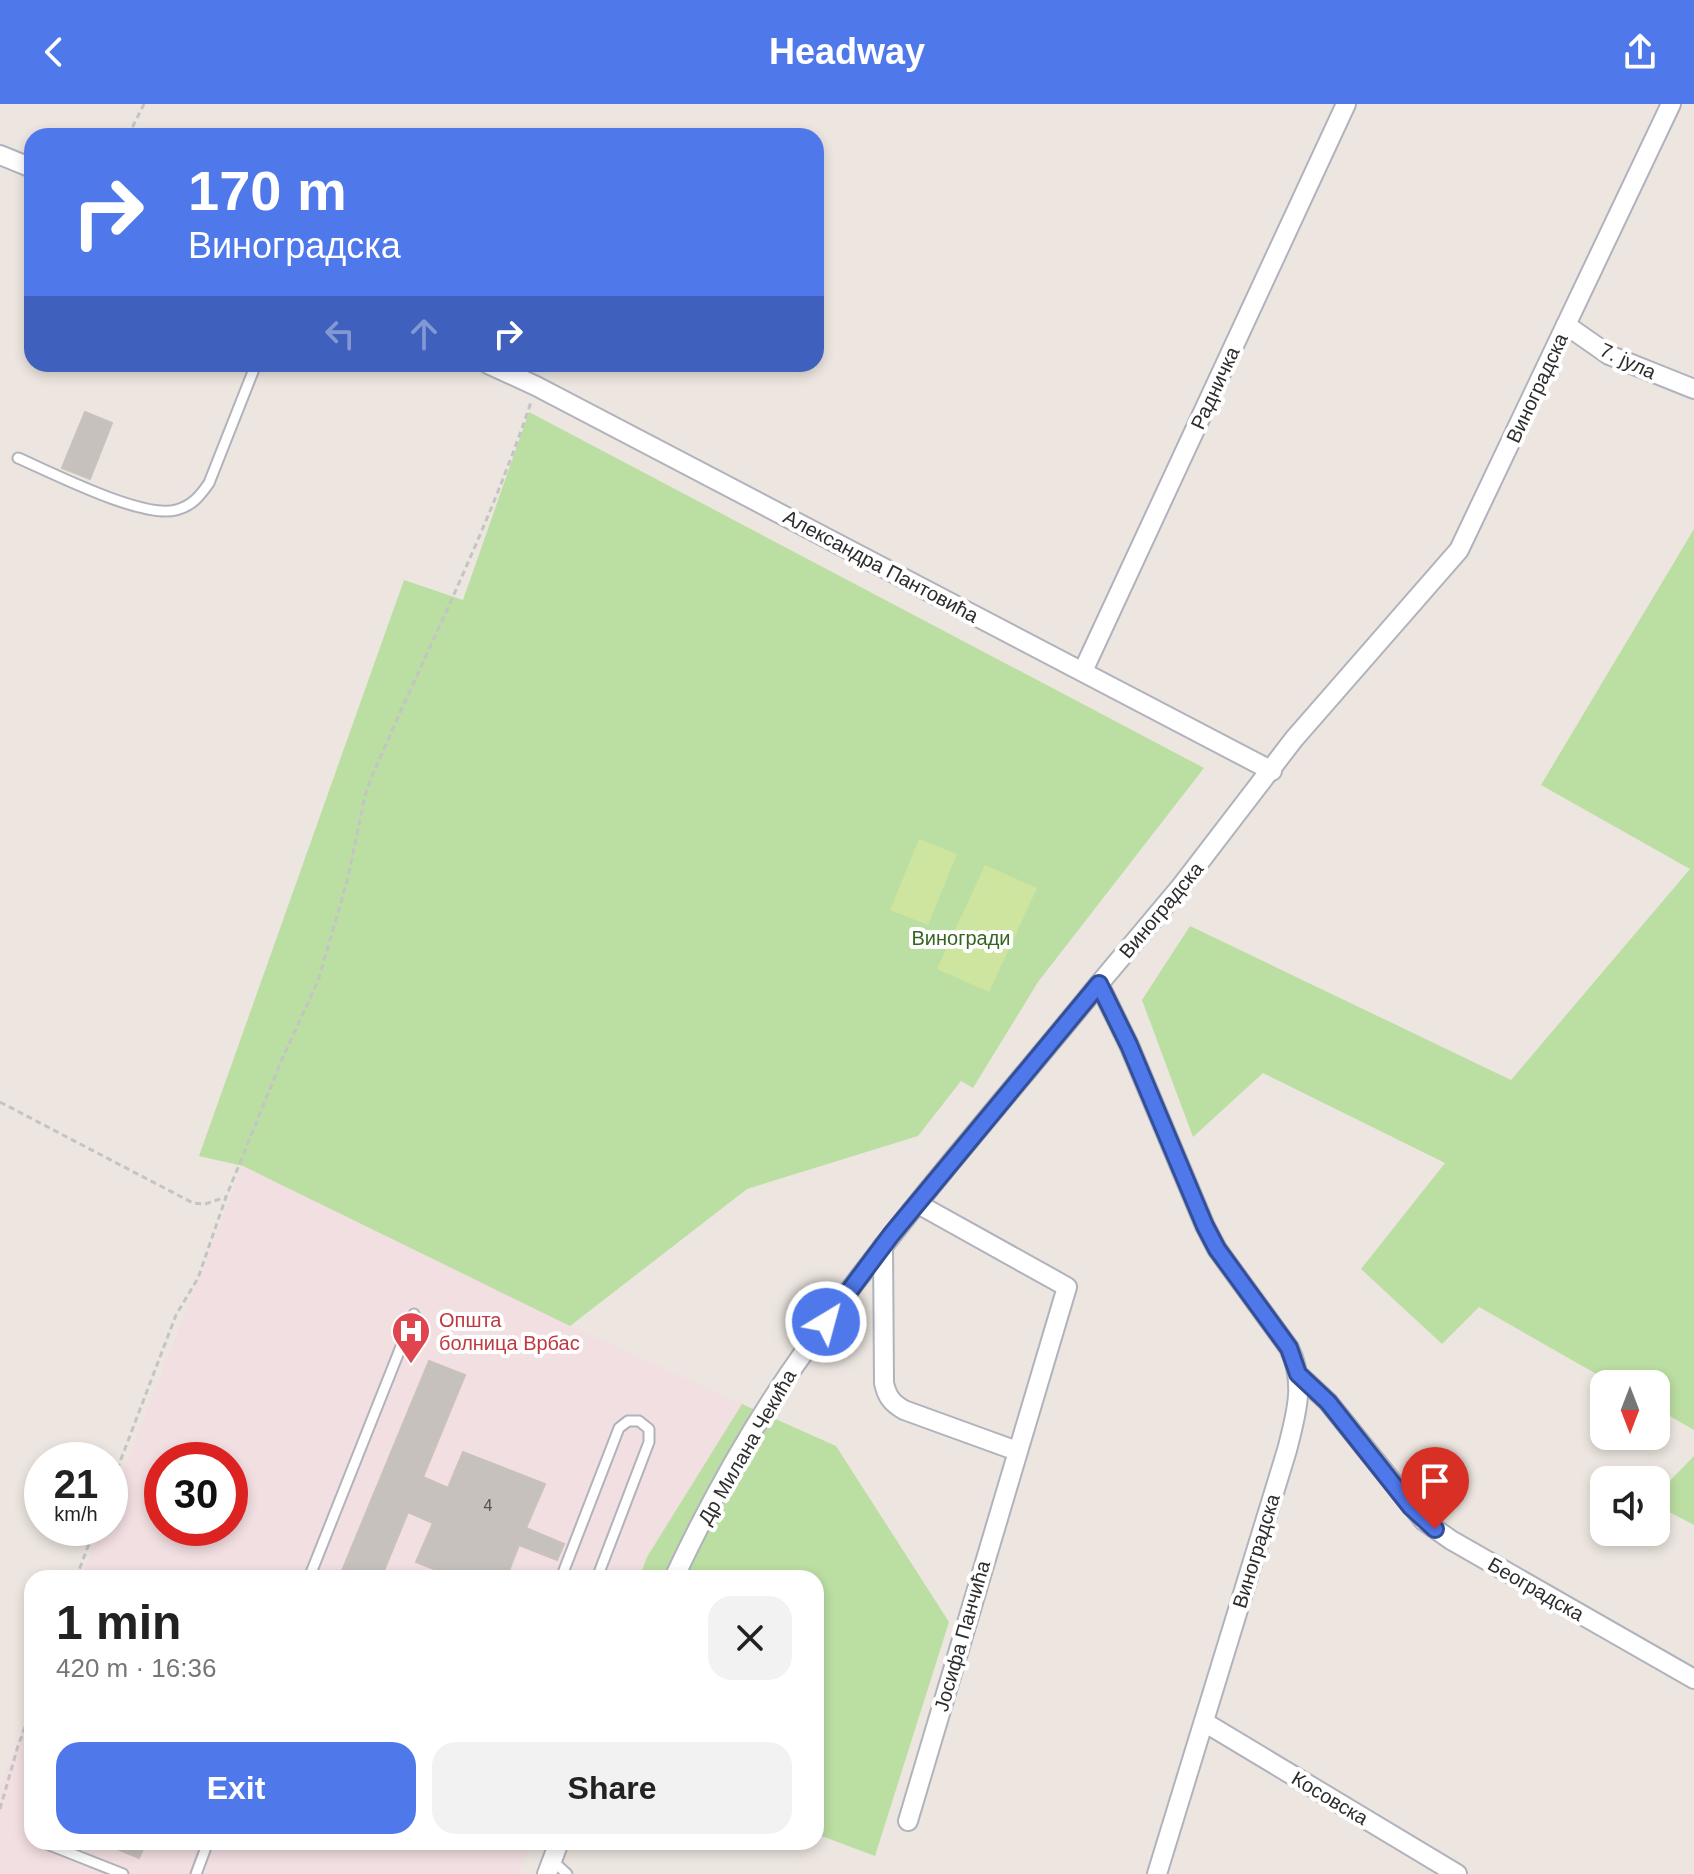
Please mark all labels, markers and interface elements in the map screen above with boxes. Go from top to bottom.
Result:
icon: back [32,30,76,74]
icon: share [1618,30,1662,74]
text: Headway [769,31,925,72]
text: 170 m [188,159,347,222]
icon: right [56,160,160,264]
text: Виноградска [188,225,401,266]
icon: left [318,312,362,356]
icon: ahead [402,312,446,356]
icon: right [486,312,530,356]
street label: Виноградска [1502,329,1572,446]
street label: 7. јула [1597,339,1660,384]
street label: Радничка [1186,342,1244,433]
street label: Александра Пантовића [780,505,983,627]
street label: Виноградска [1115,857,1208,962]
park label: Виногради [911,927,1011,949]
position arrow [784,1280,868,1364]
place label: Општа болница Врбас [439,1309,580,1354]
hospital icon: Општа болница Врбас [390,1310,432,1365]
street label: Др Милана Чекића [694,1365,801,1528]
north arrow [1590,1370,1670,1450]
map controls [1590,1370,1670,1546]
speed limit sign: 30 [144,1442,248,1546]
pin [1401,1447,1469,1529]
icon: arrive [1413,1459,1457,1503]
text: 21 [54,1462,98,1506]
button: sound [1590,1466,1670,1546]
street label: Виноградска [1228,1490,1284,1611]
house number: 4 [484,1497,493,1514]
text: km/h [54,1503,98,1525]
street label: Београдска [1484,1553,1589,1626]
street label: Јосифа Панчића [930,1557,994,1714]
text: 1 min [56,1596,181,1649]
button: close [708,1596,792,1680]
text: 420 m · 16:36 [56,1653,216,1683]
button: Exit [56,1742,416,1834]
button: Share [432,1742,792,1834]
street label: Косовска [1288,1767,1373,1830]

